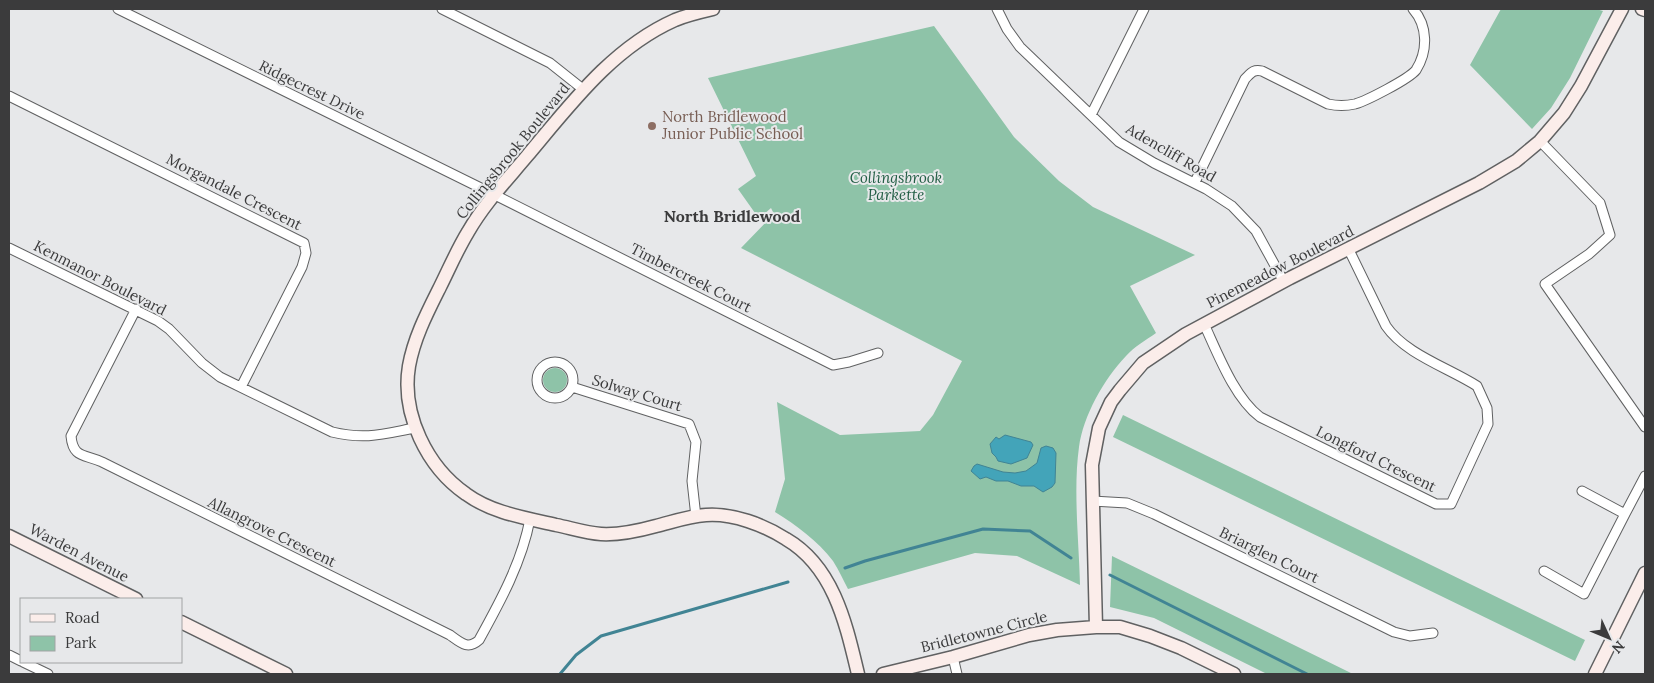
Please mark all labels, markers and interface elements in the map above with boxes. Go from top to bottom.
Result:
street label: Ridgecrest Drive [256,56,368,123]
street label: Collingsbrook Boulevard [452,78,574,223]
place label: North Bridlewood Junior Public School [661,107,803,143]
street label: Adencliff Road [1122,119,1220,186]
marker: North Bridlewood Junior Public School [646,120,658,132]
street label: Morgandale Crescent [163,149,305,234]
park label: Collingsbrook Parkette [850,168,943,204]
district label: North Bridlewood [664,206,801,226]
street label: Pinemeadow Boulevard [1203,221,1357,312]
street label: Kenmanor Boulevard [31,236,170,319]
street label: Timbercreek Court [627,239,755,316]
street label: Solway Court [590,370,685,415]
street label: Longford Crescent [1313,421,1440,496]
street label: Allangrove Crescent [204,492,340,571]
street label: Warden Avenue [26,519,132,586]
street label: Briarglen Court [1216,522,1322,587]
legend [20,598,182,663]
street label: Bridletowne Circle [919,607,1049,656]
text: Road [65,608,100,627]
north arrow [1584,613,1634,663]
text: Park [65,633,96,652]
text: N [1608,637,1629,657]

